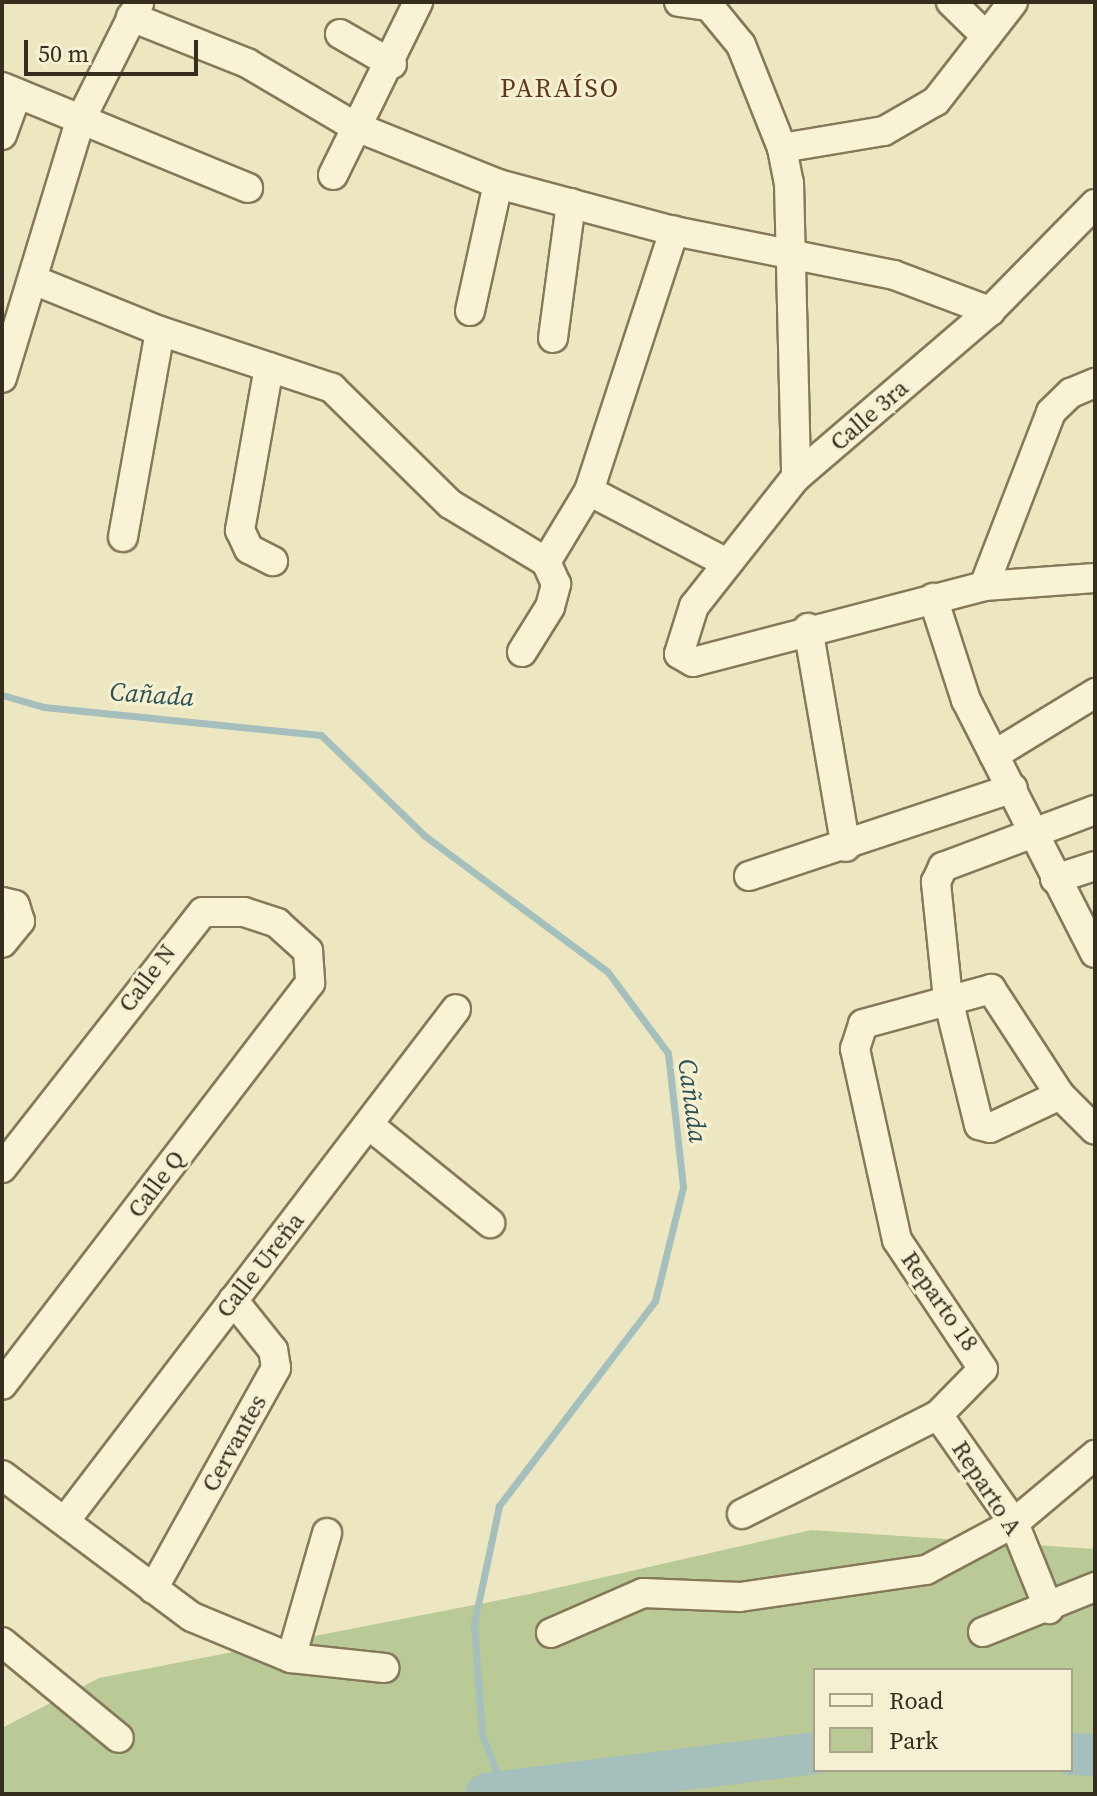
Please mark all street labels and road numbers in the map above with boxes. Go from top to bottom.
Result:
street label: Calle 3ra [824,373,914,457]
street label: Calle N [112,939,182,1017]
street label: Calle Q [121,1145,191,1223]
street label: Calle Ureña [210,1207,310,1323]
street label: Reparto 18 [895,1246,985,1356]
street label: Cervantes [196,1389,272,1497]
street label: Reparto A [946,1435,1028,1541]

